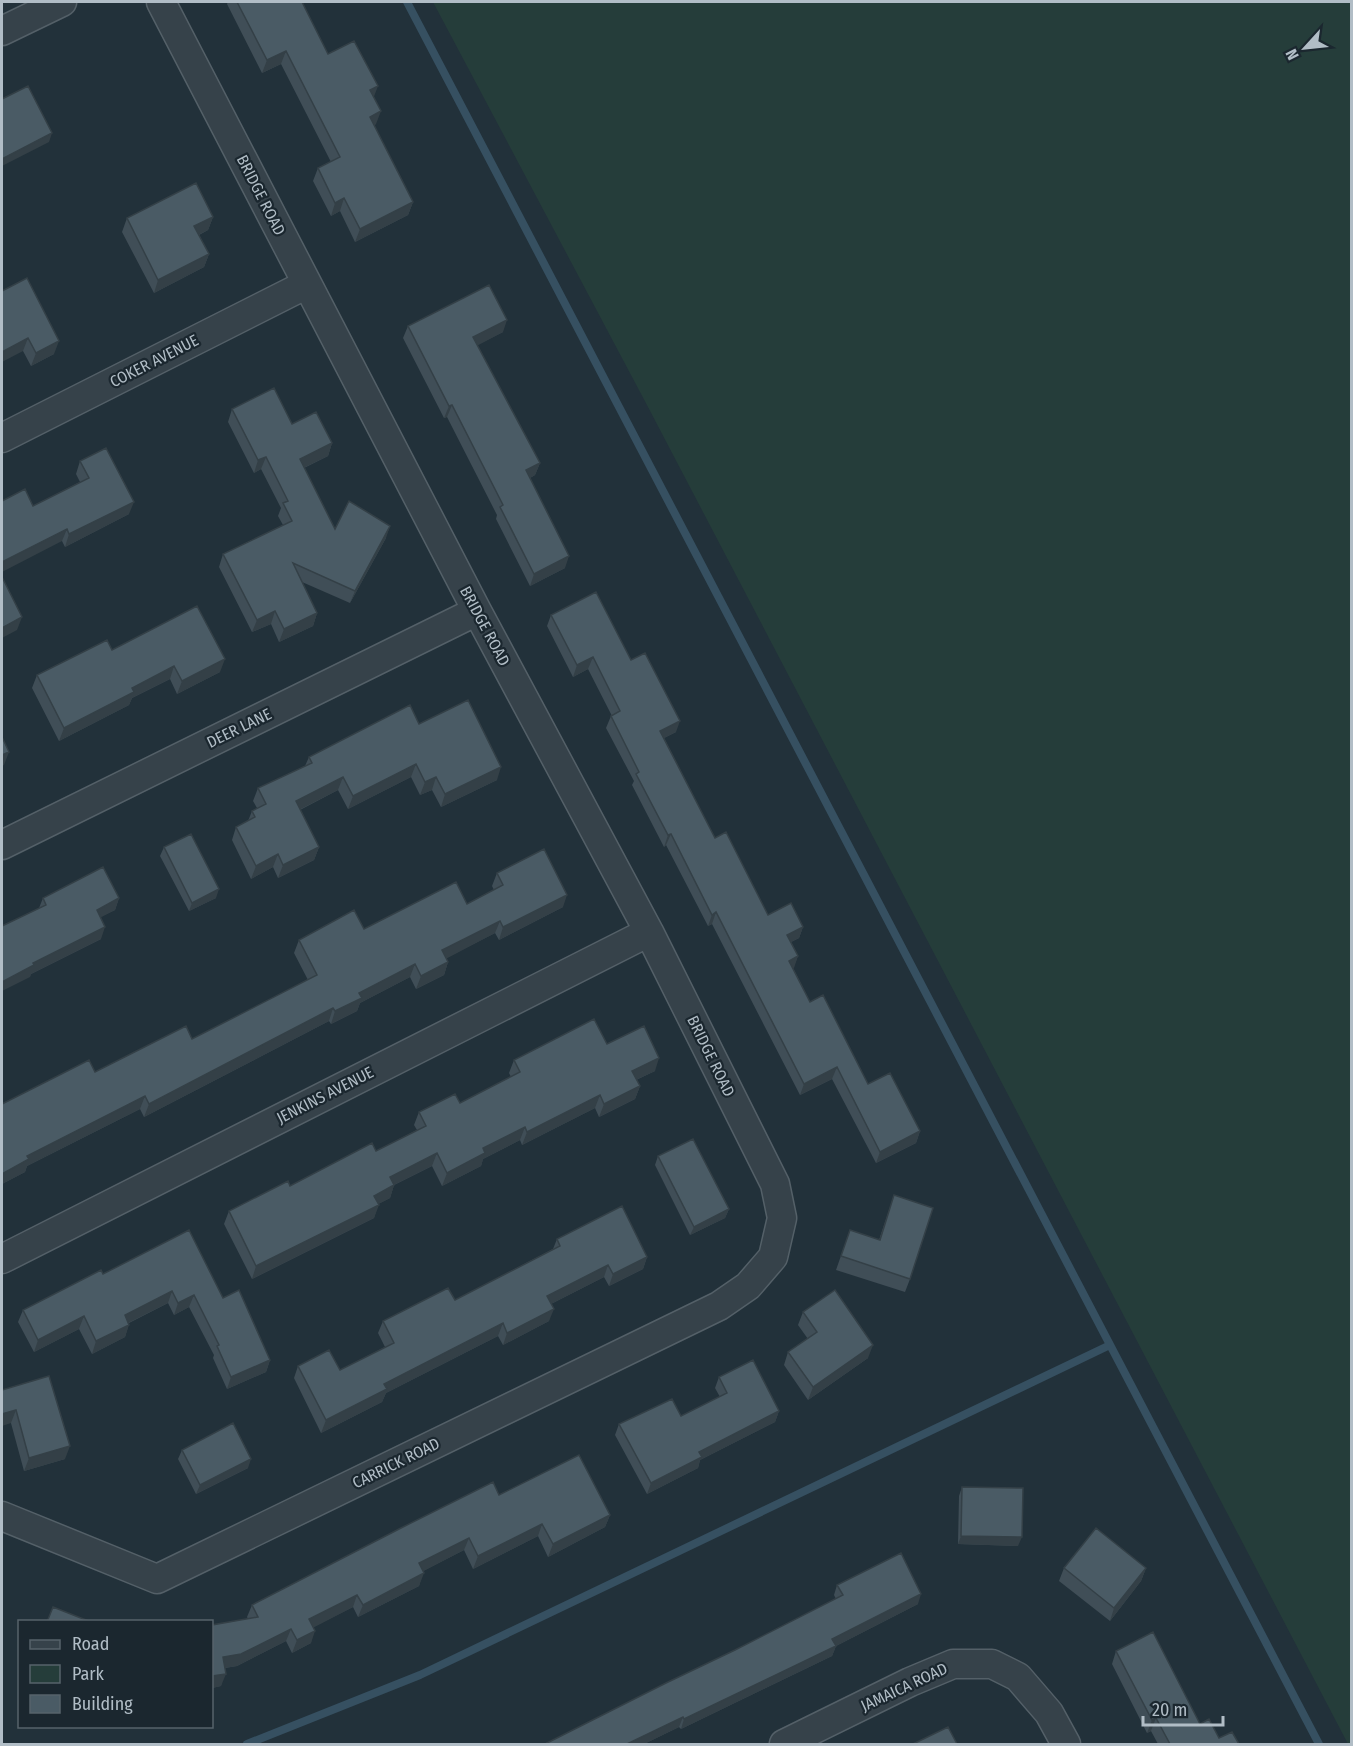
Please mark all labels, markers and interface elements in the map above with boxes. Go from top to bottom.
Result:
north arrow [1275,18,1335,78]
text: N [1281,46,1303,63]
street label: BRIDGE ROAD [233,152,289,238]
street label: COKER AVENUE [107,331,201,391]
street label: BRIDGE ROAD [456,583,514,669]
street label: DEER LANE [204,704,274,752]
street label: BRIDGE ROAD [683,1012,739,1100]
street label: JENKINS AVENUE [273,1062,377,1128]
street label: CARRICK ROAD [349,1434,443,1492]
legend [18,1620,213,1728]
text: Road [72,1633,109,1655]
street label: JAMAICA ROAD [858,1659,950,1715]
text: Park [72,1663,105,1685]
scale bar [1143,1689,1222,1727]
text: Building [72,1693,133,1715]
text: 20 m [1152,1699,1187,1721]

